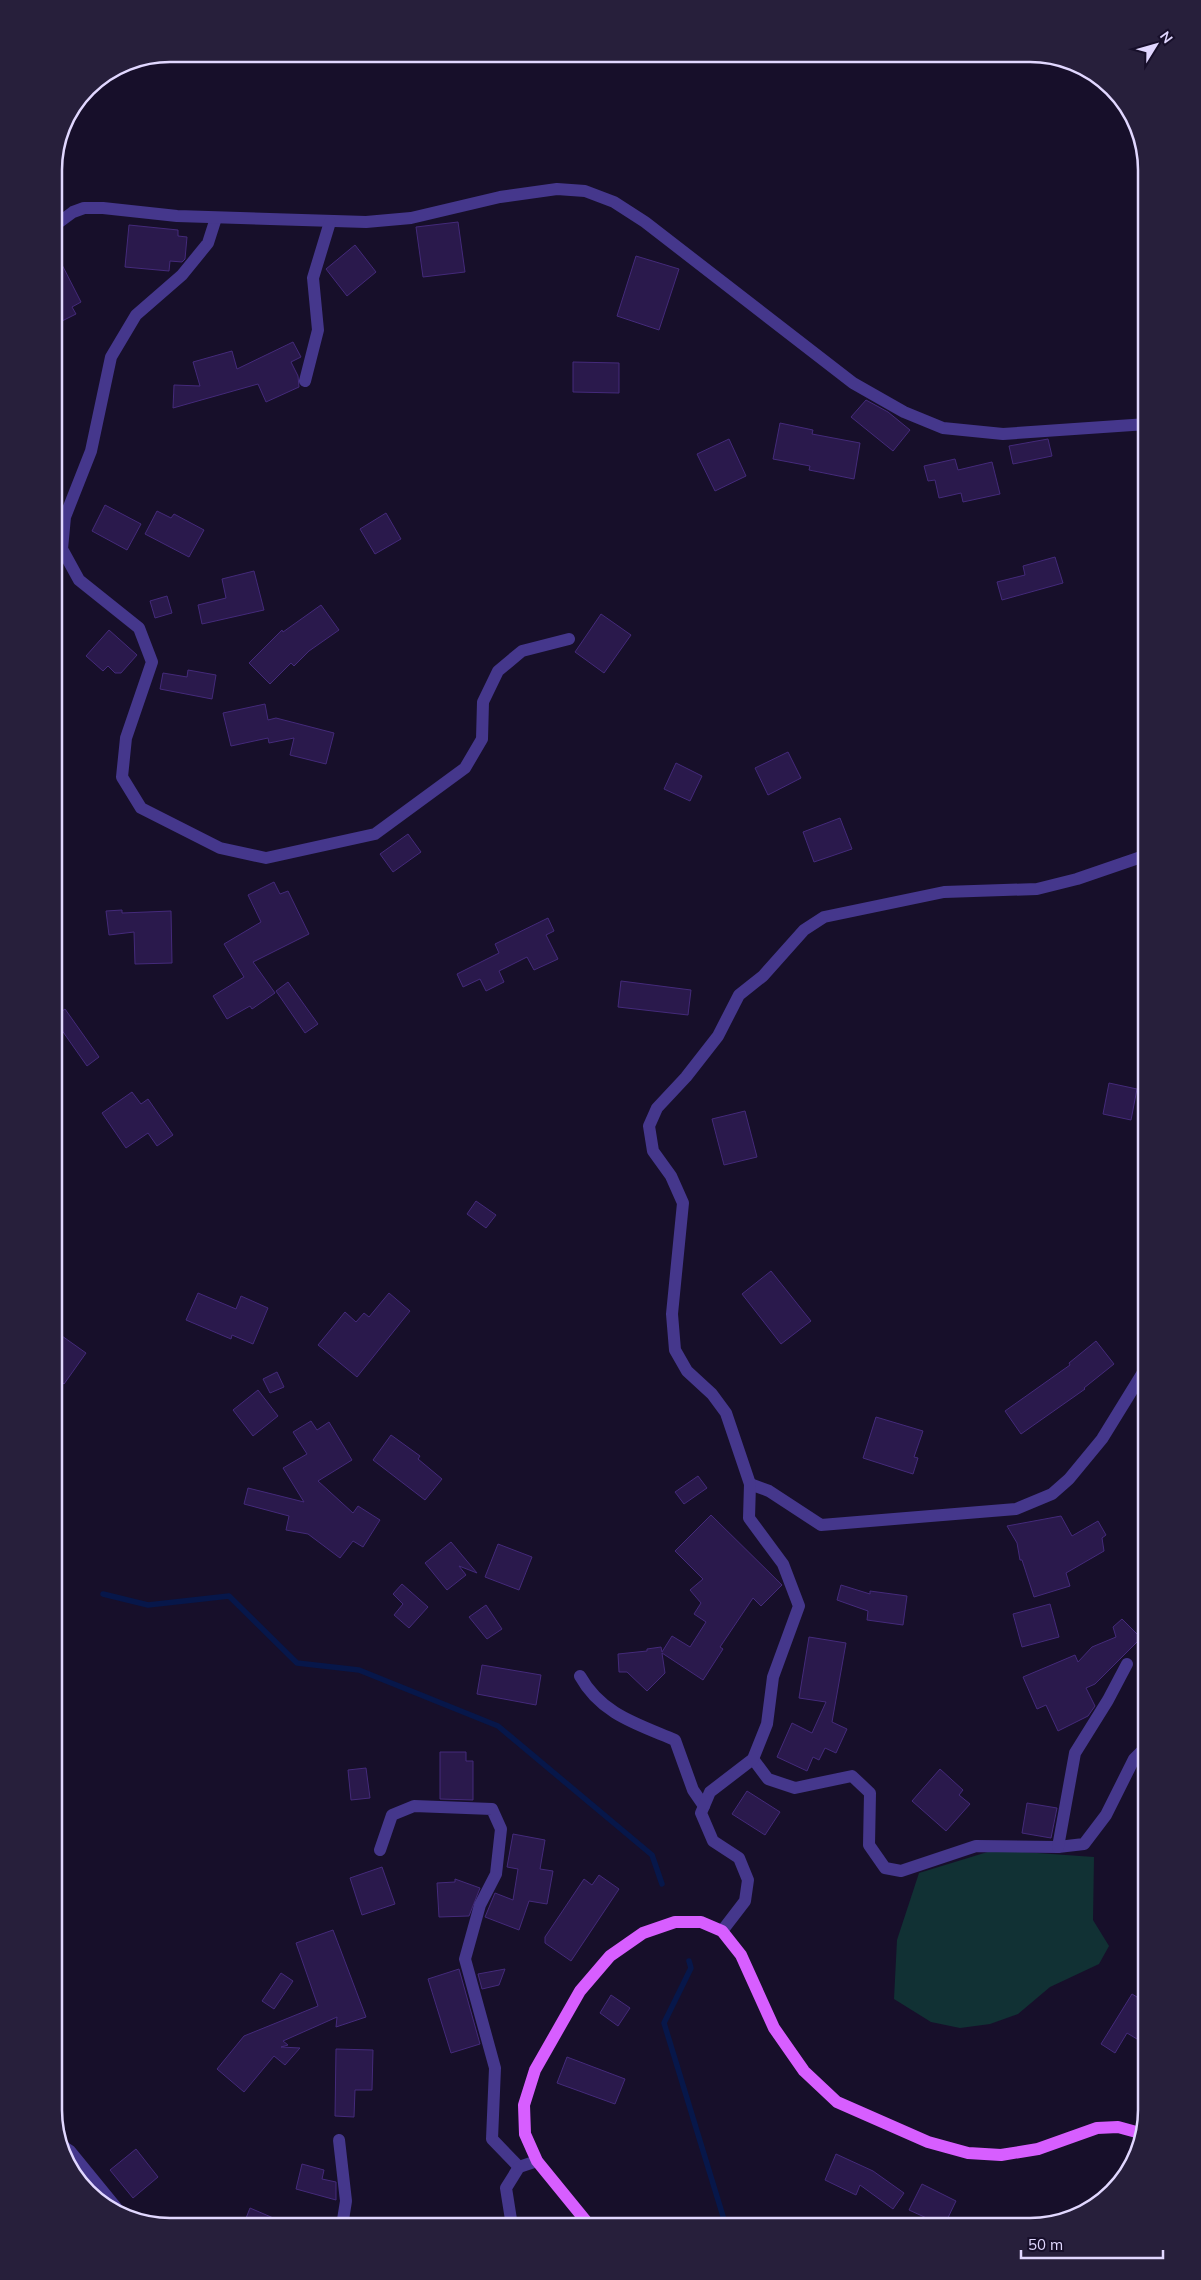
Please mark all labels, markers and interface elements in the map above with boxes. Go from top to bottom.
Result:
north arrow [1131,20,1181,70]
text: N [1156,28,1177,47]
scale bar [1021,2228,1164,2260]
text: 50 m [1028,2235,1063,2254]

